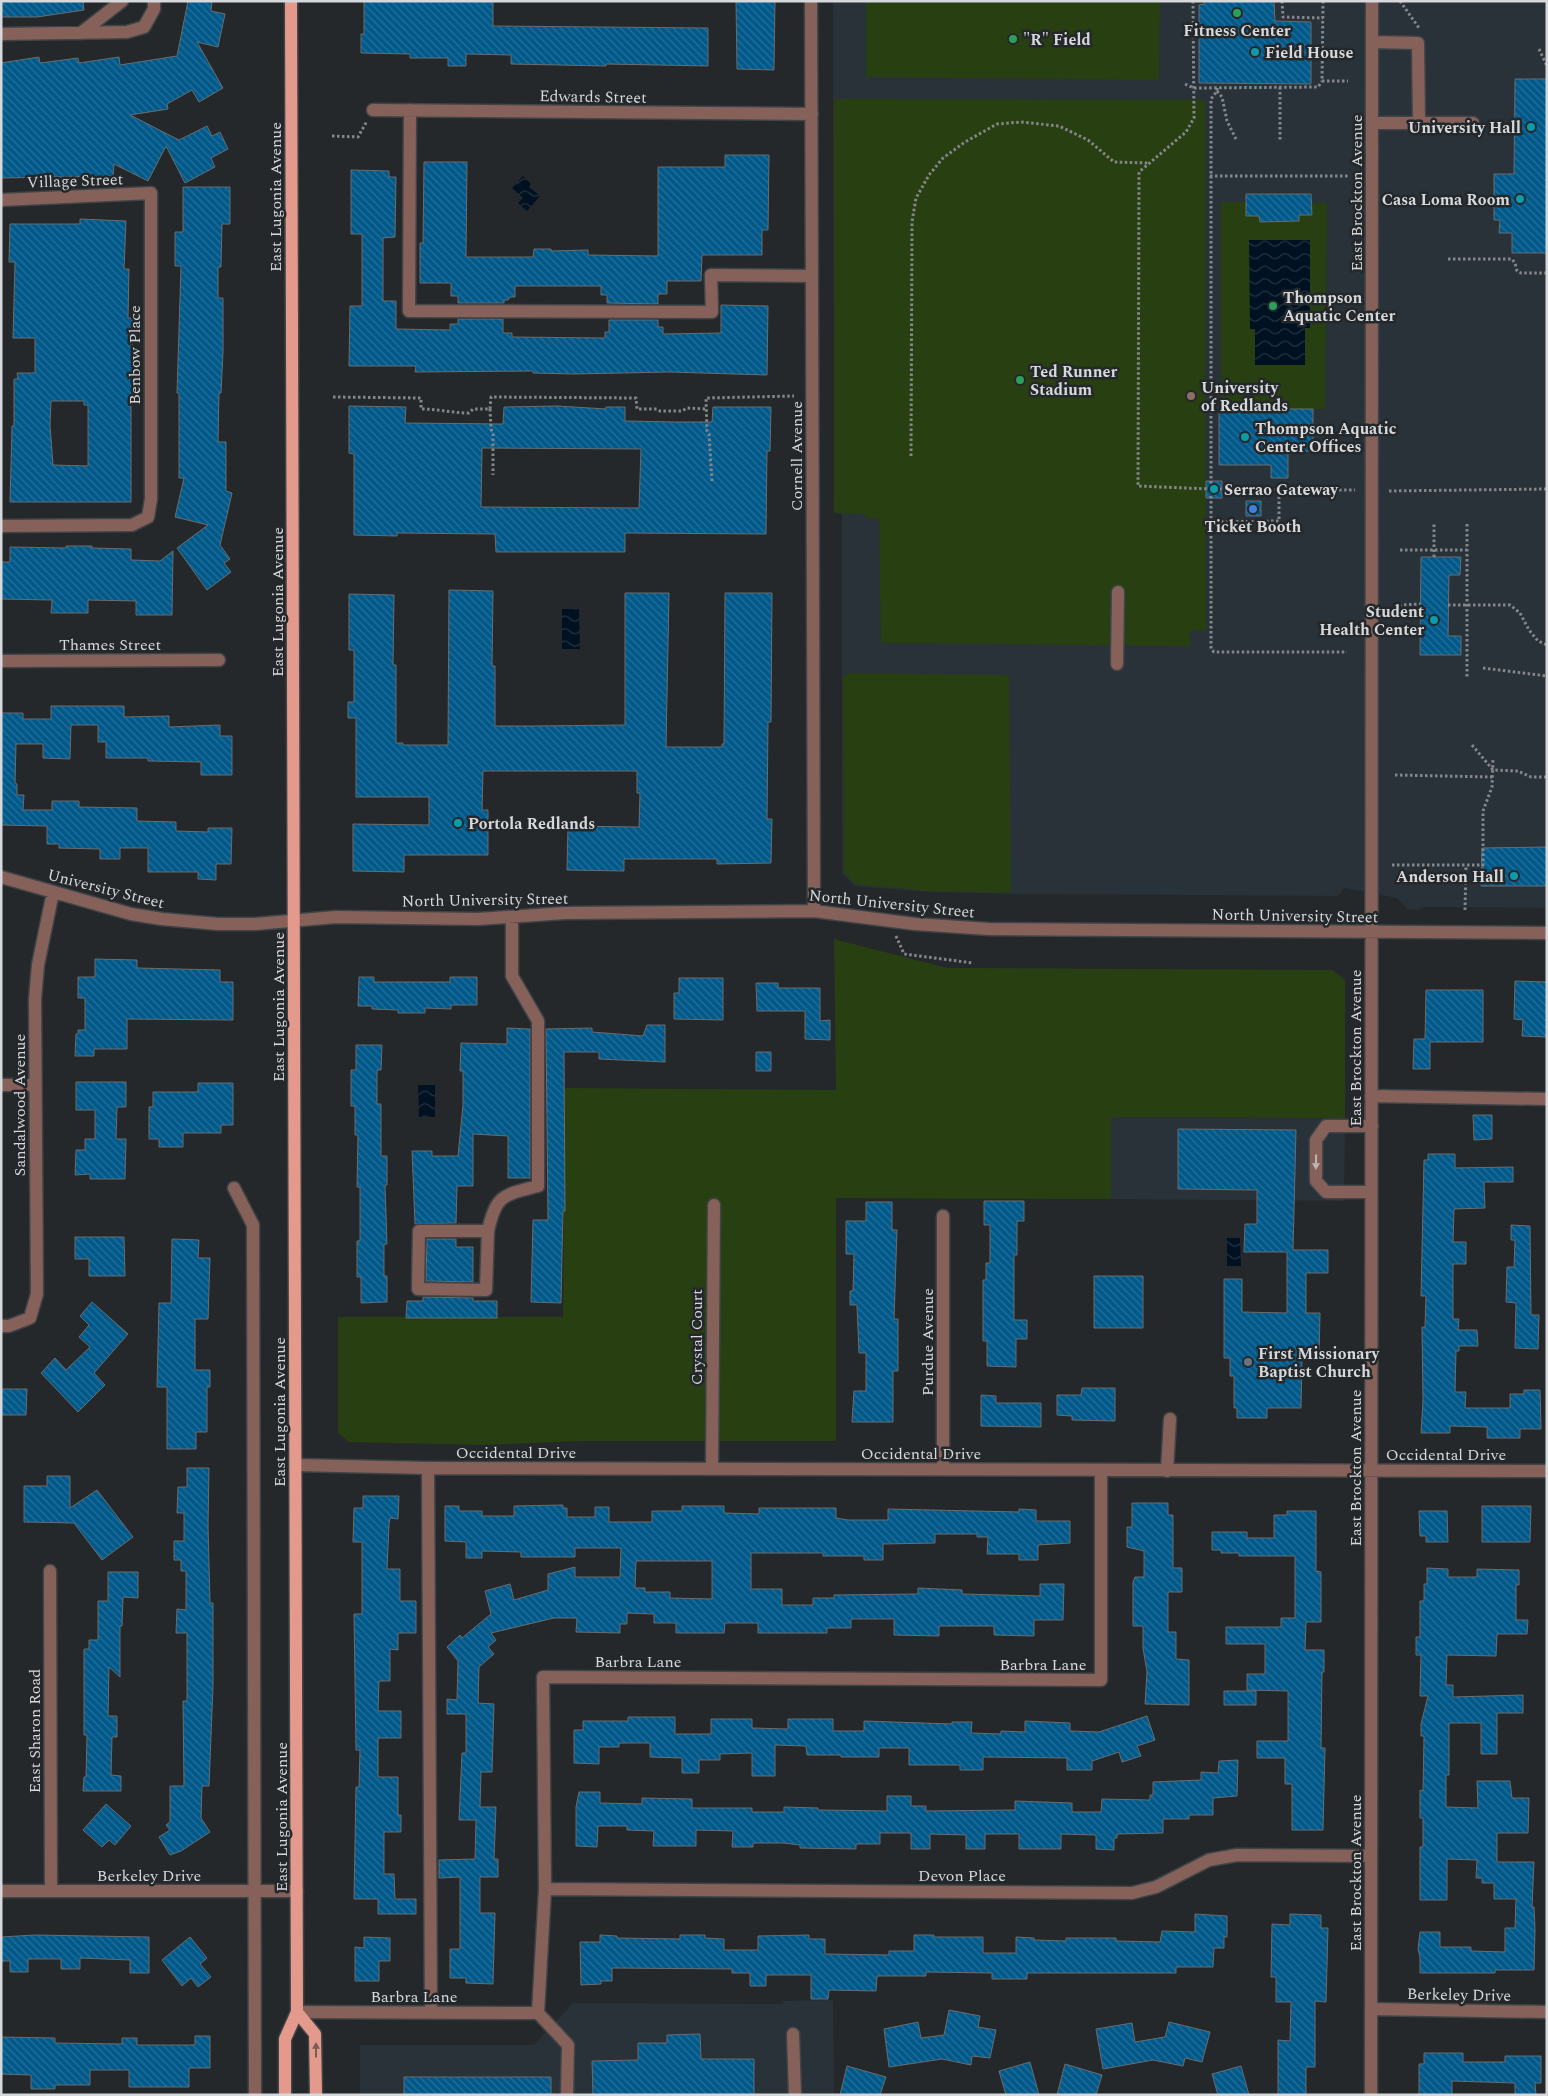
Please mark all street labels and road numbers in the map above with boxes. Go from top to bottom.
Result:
street label: Edwards Street [539,84,647,110]
street label: East Brockton Avenue [1345,115,1369,271]
street label: East Lugonia Avenue [264,122,288,272]
street label: Village Street [26,167,124,195]
street label: Benbow Place [123,305,147,405]
street label: Cornell Avenue [785,401,809,511]
street label: East Lugonia Avenue [266,527,290,677]
street label: Thames Street [59,633,161,657]
street label: University Street [45,863,167,915]
street label: North University Street [808,883,976,925]
street label: North University Street [402,887,569,913]
street label: North University Street [1211,903,1379,929]
street label: East Lugonia Avenue [267,932,291,1082]
street label: East Brockton Avenue [1344,970,1368,1126]
street label: Sandalwood Avenue [8,1034,32,1176]
street label: Purdue Avenue [916,1288,940,1396]
street label: Crystal Court [685,1289,709,1385]
street label: East Lugonia Avenue [268,1337,292,1487]
street label: East Brockton Avenue [1344,1390,1368,1546]
street label: Occidental Drive [456,1441,576,1465]
street label: Occidental Drive [861,1442,981,1466]
street label: Occidental Drive [1386,1443,1506,1467]
street label: Barbra Lane [595,1650,682,1674]
street label: Barbra Lane [1000,1653,1087,1677]
street label: East Sharon Road [23,1669,47,1793]
street label: East Lugonia Avenue [270,1742,294,1892]
street label: East Brockton Avenue [1344,1795,1368,1951]
street label: Berkeley Drive [97,1864,201,1888]
street label: Devon Place [918,1864,1006,1888]
street label: Berkeley Drive [1407,1982,1511,2008]
street label: Barbra Lane [371,1985,458,2009]

